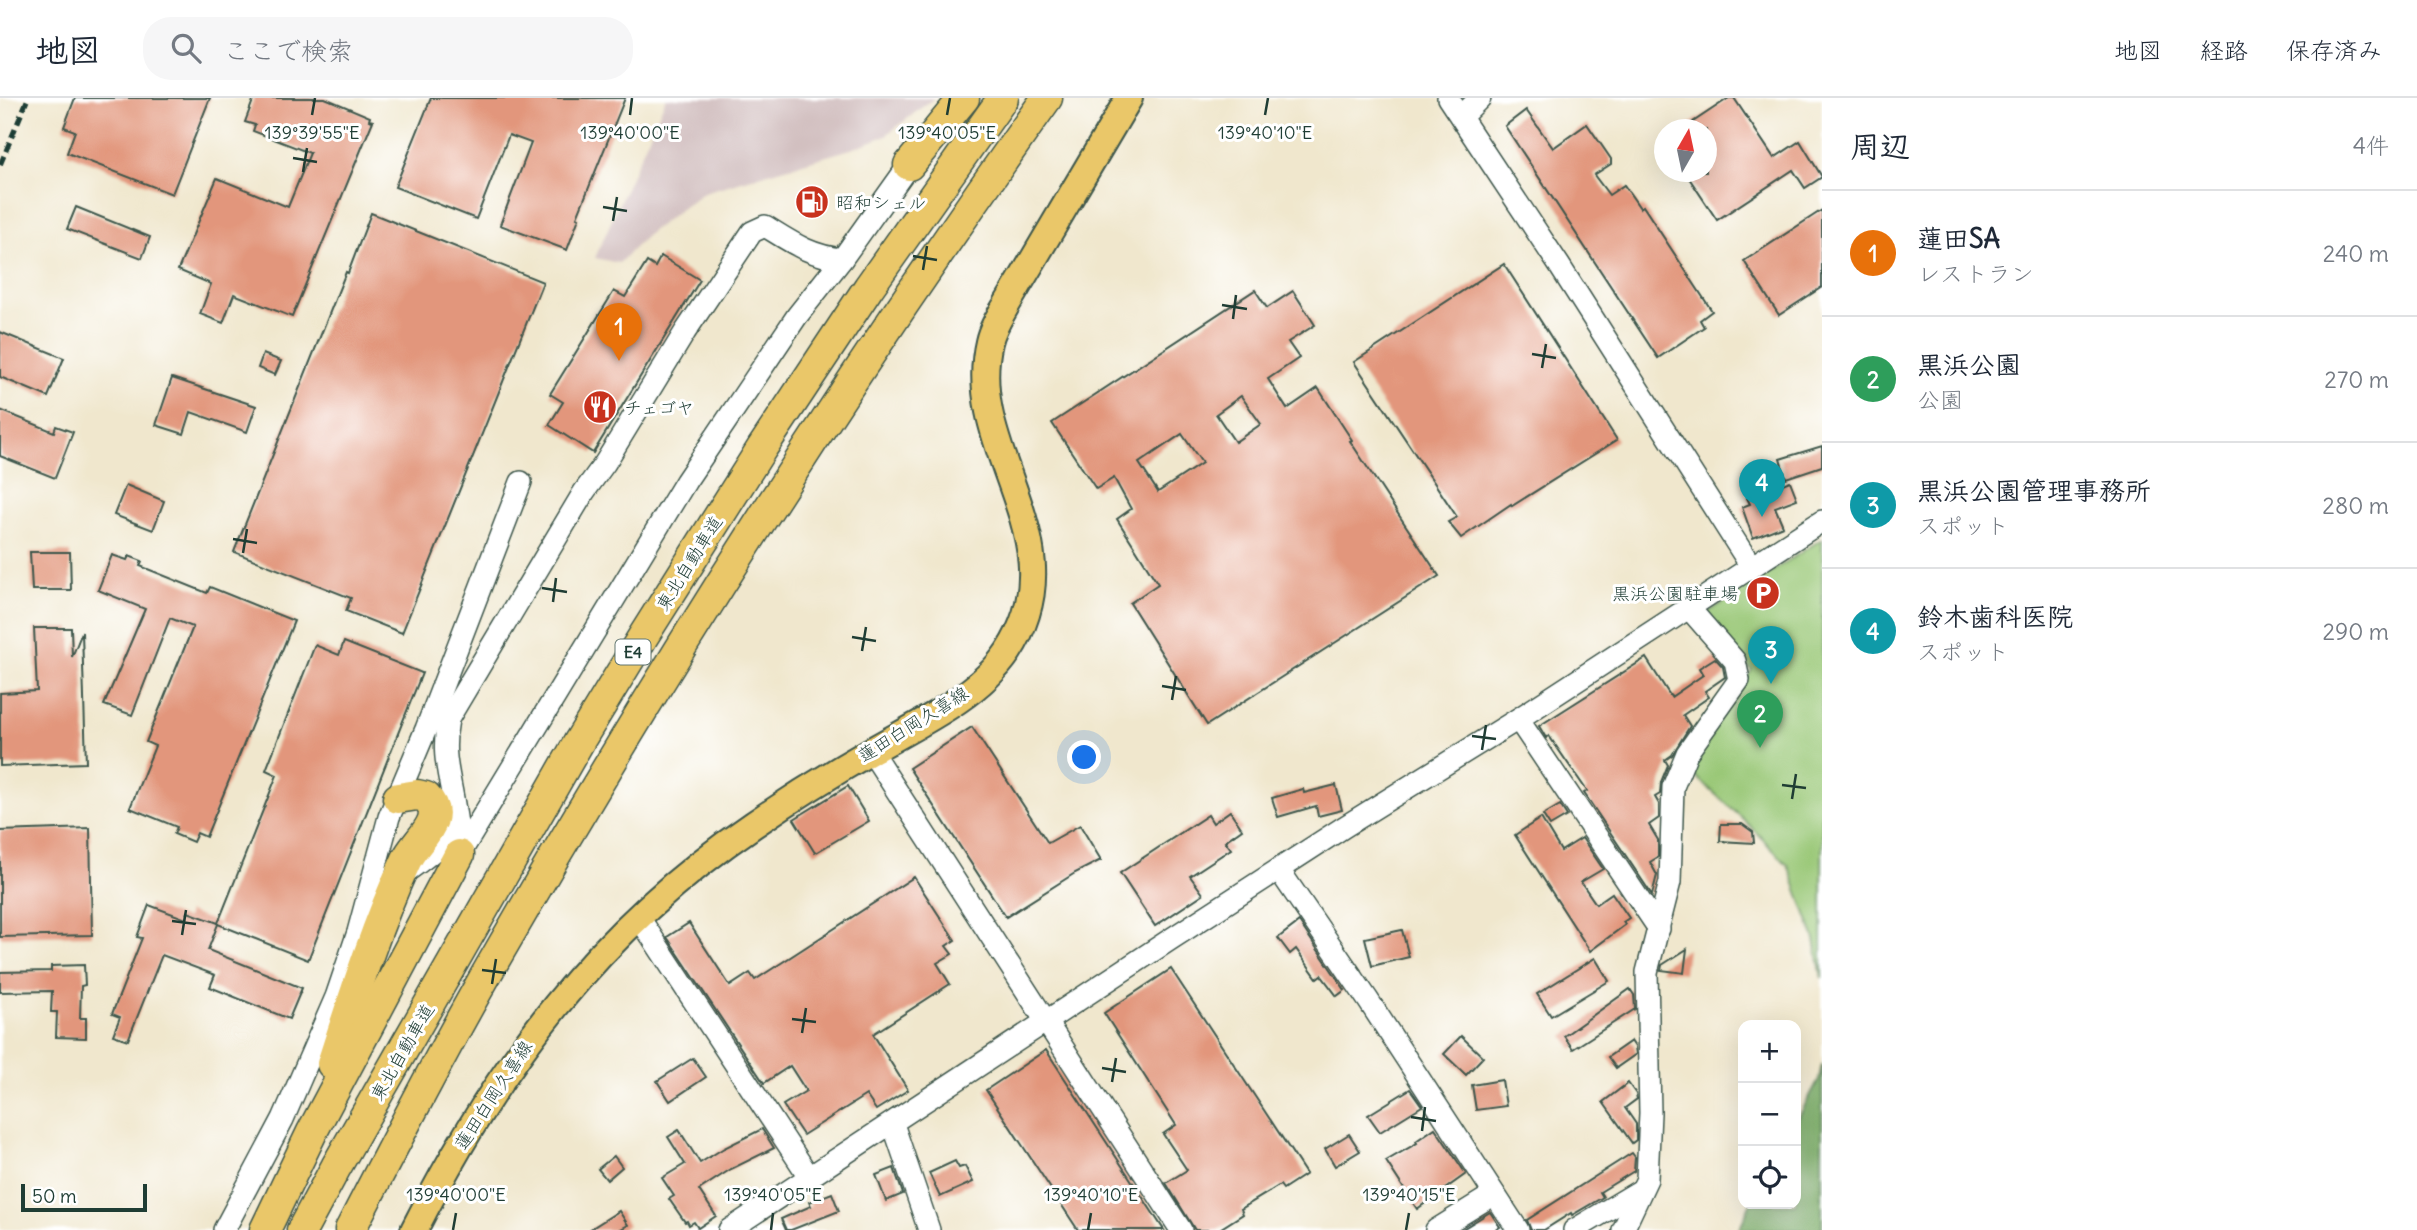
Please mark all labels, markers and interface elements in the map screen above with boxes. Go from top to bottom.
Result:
search box [143,17,633,80]
text: 地図 [35,29,101,71]
icon: search [167,29,205,67]
text: ここで検索 [223,34,353,67]
text: 地図 [2114,35,2162,65]
text: 経路 [2200,35,2248,65]
text: 保存済み [2286,35,2382,65]
north arrow [1654,119,1717,182]
text: 139°39'55"E [264,121,360,144]
text: 139°40'00"E [580,121,680,144]
text: 139°40'05"E [898,121,996,144]
text: 139°40'10"E [1218,121,1312,144]
text: 周辺 [1850,127,1910,165]
text: 4件 [2353,131,2389,160]
fuel station icon: 昭和シェル [793,183,831,221]
place label: 昭和シェル [836,191,926,214]
text: 蓮田SA [1917,222,2000,255]
text: 1 [1868,239,1878,268]
text: 240 m [2323,239,2389,268]
text: レストラン [1917,259,2034,288]
pin: 1 [596,303,642,361]
text: 黒浜公園 [1917,348,2021,381]
text: 2 [1867,365,1879,394]
text: 270 m [2324,365,2389,394]
text: 公園 [1917,385,1963,414]
restaurant icon: チェゴヤ [581,388,619,426]
place label: チェゴヤ [624,396,694,419]
pin: 4 [1739,459,1785,517]
text: 黒浜公園管理事務所 [1917,474,2151,507]
text: 3 [1866,491,1880,520]
text: 280 m [2322,491,2389,520]
street label: 東北自動車道 [651,511,727,615]
text: スポット [1917,511,2009,540]
parking icon: 黒浜公園駐車場 [1744,574,1782,612]
place label: 黒浜公園駐車場 [1612,582,1738,605]
text: 鈴木歯科医院 [1917,600,2073,633]
text: 4 [1866,617,1880,646]
text: 290 m [2322,617,2389,646]
pin: 3 [1748,626,1794,684]
text: スポット [1917,637,2009,666]
road number: E4 [616,639,650,664]
street label: 蓮田白岡久喜線 [853,681,973,767]
pin: 2 [1737,690,1783,748]
your location [1067,740,1101,774]
street label: 東北自動車道 [365,999,439,1105]
map controls [1738,1020,1801,1209]
button: + [1738,1020,1801,1083]
street label: 蓮田白岡久喜線 [449,1036,537,1154]
button: − [1738,1083,1801,1146]
button: locate [1738,1146,1801,1209]
scale bar [21,1181,147,1213]
text: 139°40'00"E [406,1183,506,1206]
text: 139°40'05"E [724,1183,822,1206]
text: 139°40'10"E [1044,1183,1138,1206]
text: 139°40'15"E [1362,1183,1456,1206]
text: 50 m [32,1184,77,1208]

